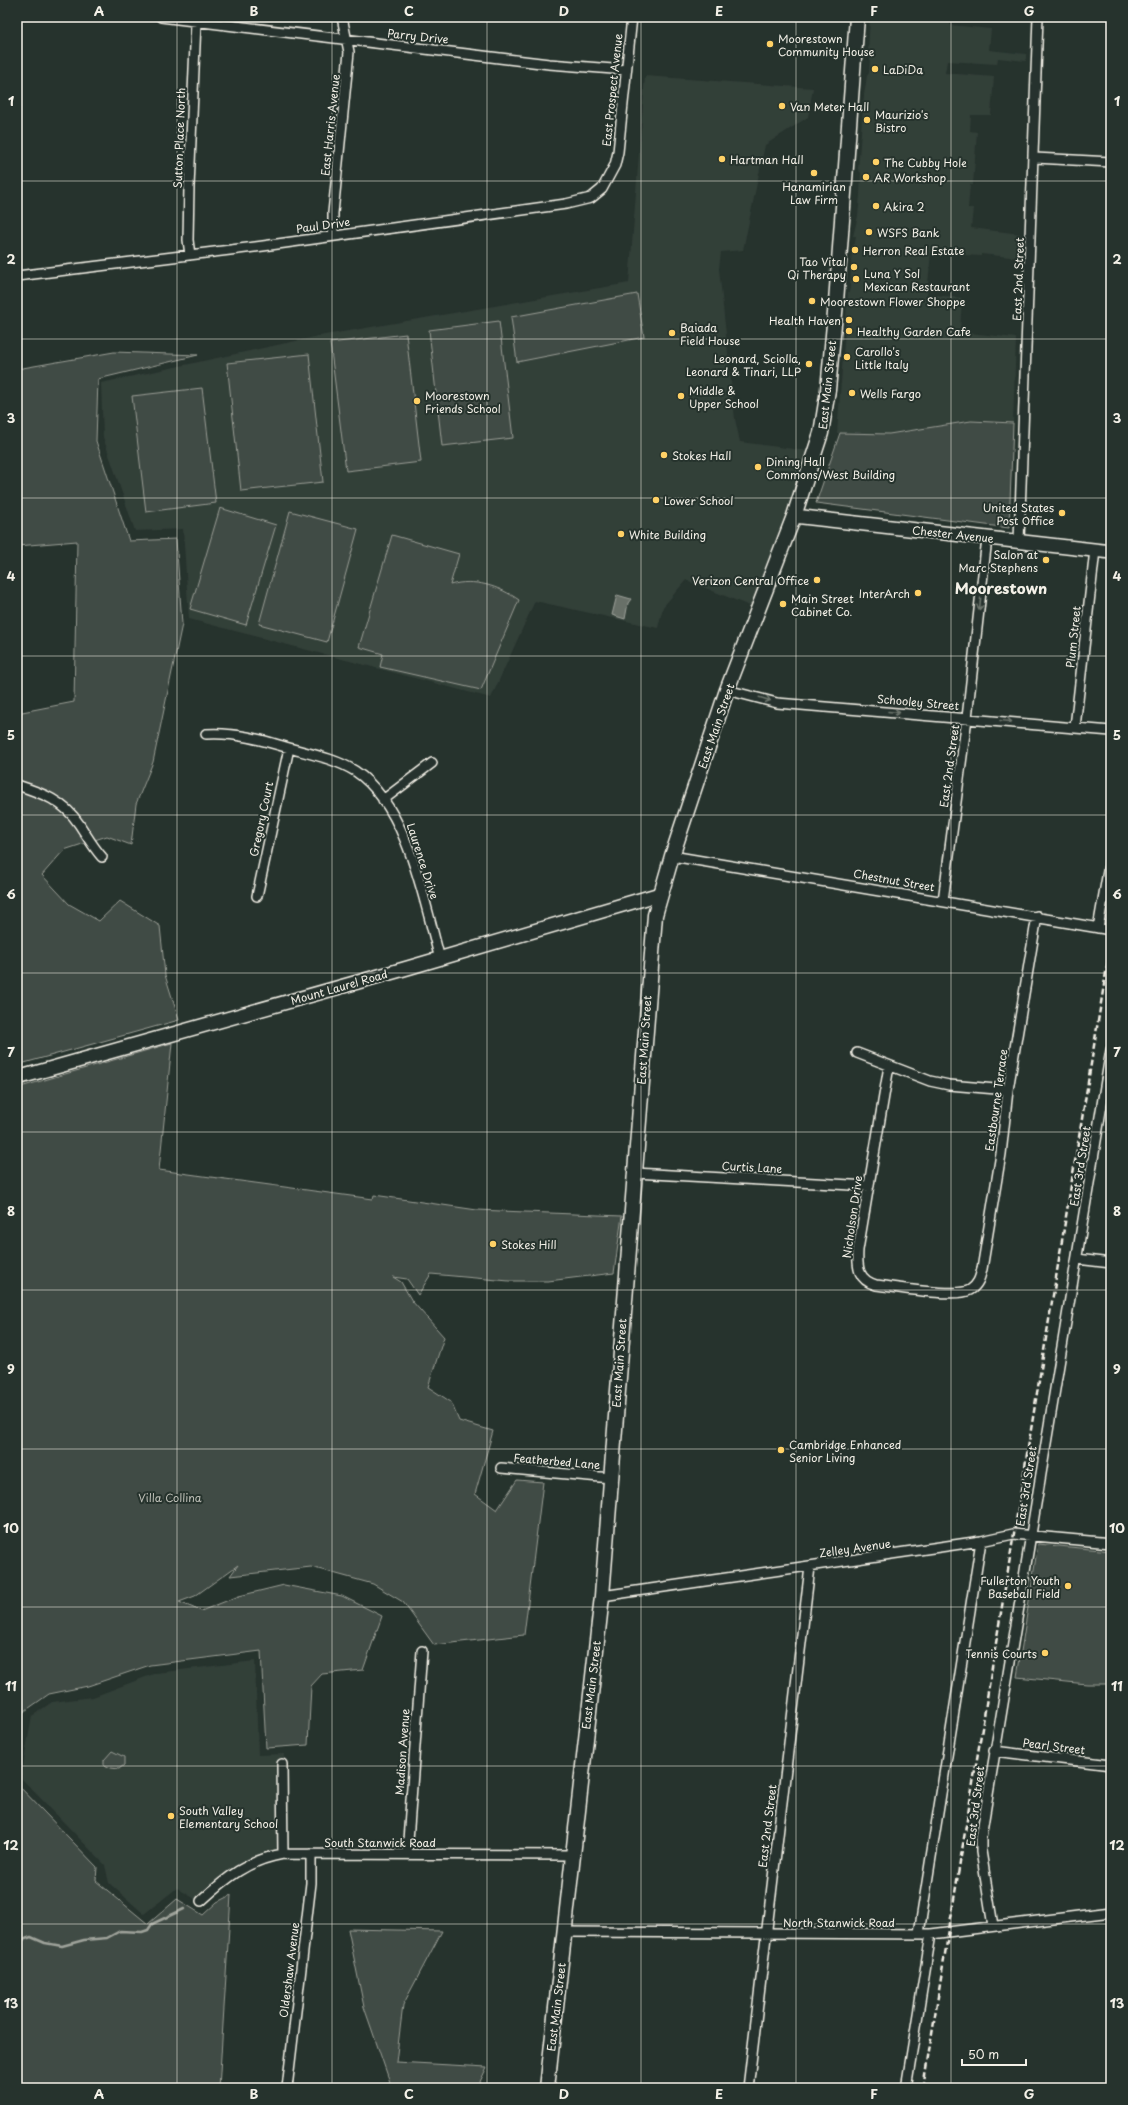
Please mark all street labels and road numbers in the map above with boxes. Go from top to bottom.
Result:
street label: Parry Drive [387,24,450,48]
street label: East Prospect Avenue [598,33,626,147]
street label: East Harris Avenue [316,73,344,177]
street label: Sutton Place North [169,87,189,189]
street label: Paul Drive [295,213,351,237]
street label: East 2nd Street [1008,236,1028,321]
street label: East Main Street [814,339,840,430]
street label: Chester Avenue [911,521,995,547]
street label: Plum Street [1061,605,1085,669]
street label: East Main Street [693,681,739,771]
street label: Schooley Street [876,690,960,714]
street label: East 2nd Street [935,723,963,809]
street label: Gregory Court [245,780,277,858]
street label: Laurence Drive [403,821,443,901]
street label: Chestnut Street [852,864,936,896]
street label: Mount Laurel Road [289,965,389,1009]
street label: East Main Street [632,994,656,1085]
street label: Eastbourne Terrace [980,1048,1012,1152]
street label: East 3rd Street [1065,1124,1095,1207]
street label: Curtis Lane [721,1157,783,1177]
street label: Nicholson Drive [838,1174,866,1259]
street label: East Main Street [607,1317,631,1408]
street label: East 3rd Street [1011,1444,1041,1527]
street label: Featherbed Lane [513,1449,601,1473]
street label: Zelley Avenue [818,1535,892,1561]
street label: East Main Street [577,1639,605,1730]
street label: Madison Avenue [390,1708,414,1796]
street label: Pearl Street [1022,1734,1087,1758]
street label: East 3rd Street [962,1764,988,1847]
street label: East 2nd Street [753,1783,781,1868]
street label: South Stanwick Road [324,1834,436,1851]
street label: North Stanwick Road [783,1914,895,1931]
street label: Oldershaw Avenue [275,1921,303,2019]
street label: East Main Street [542,1961,570,2052]

